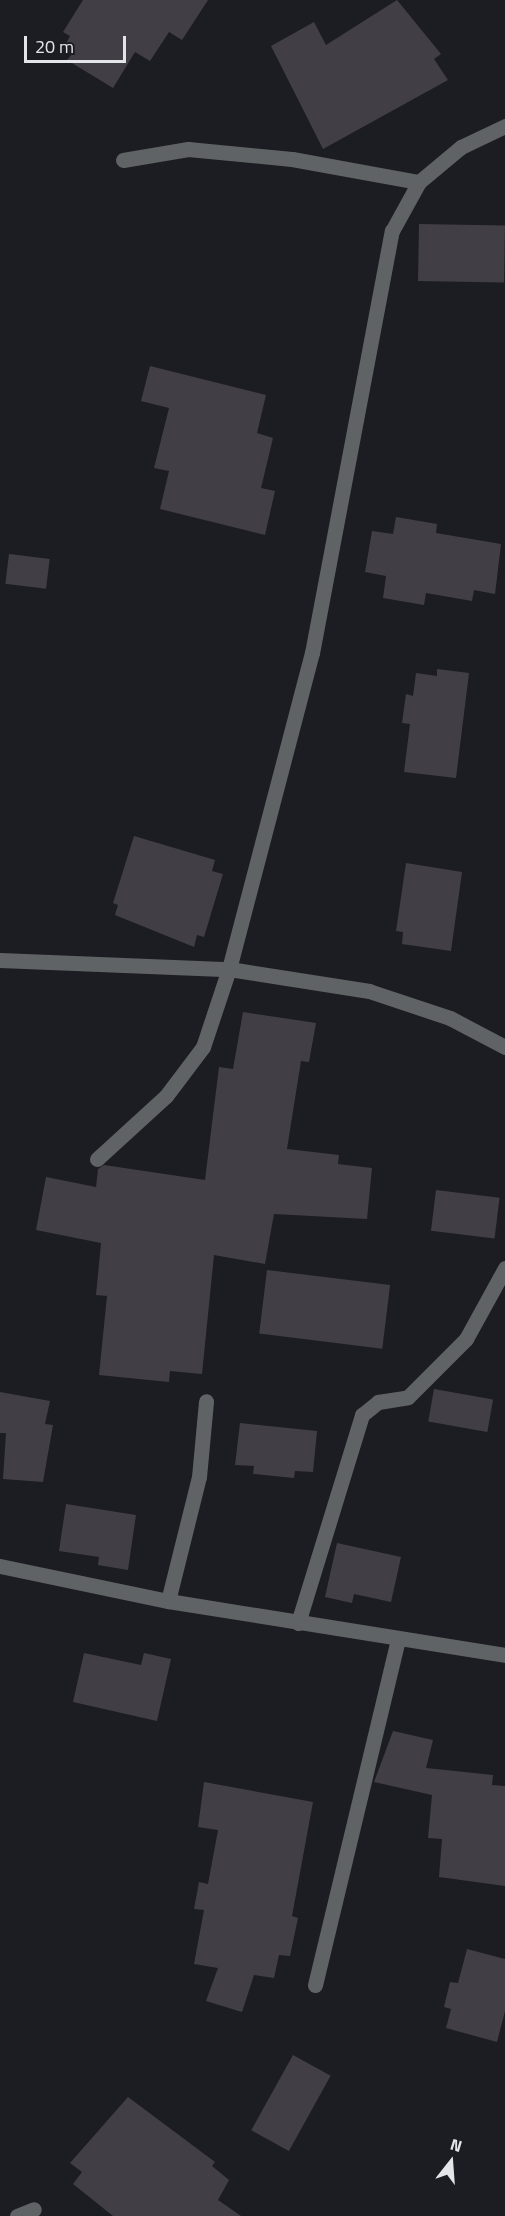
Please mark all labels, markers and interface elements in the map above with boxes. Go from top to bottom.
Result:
scale bar [27,24,129,62]
text: 20 m [35,33,74,60]
north arrow [421,2132,481,2192]
text: N [447,2132,465,2158]

